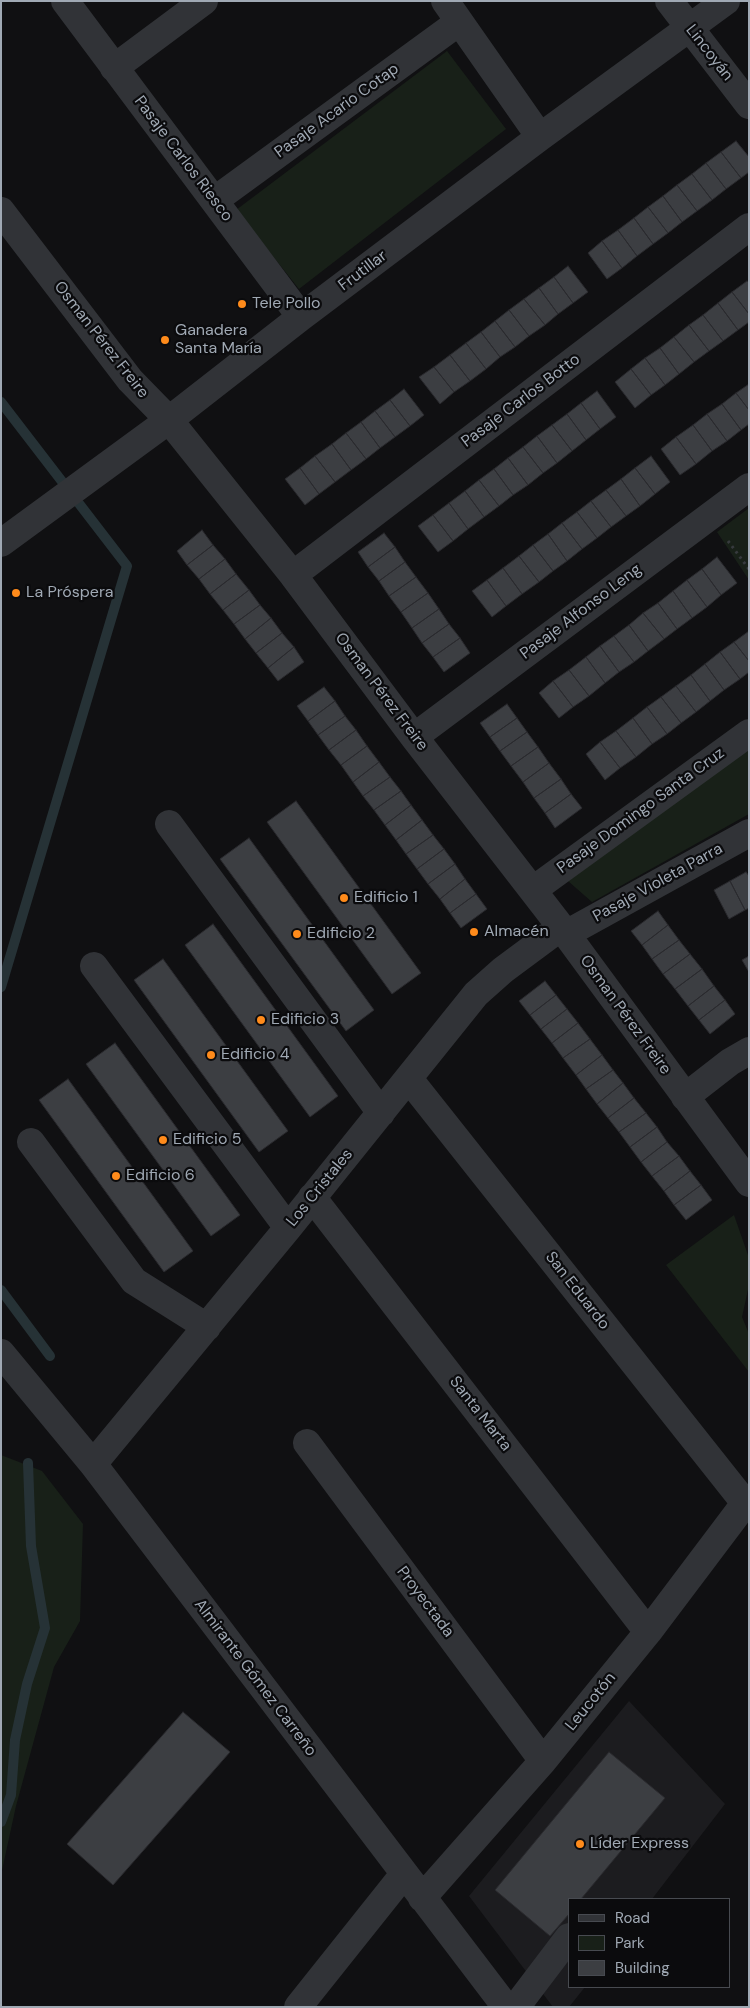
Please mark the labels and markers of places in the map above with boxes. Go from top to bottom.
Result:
place label: Tele Pollo [252,294,320,314]
marker: Tele Pollo [236,298,248,310]
place label: Ganadera Santa María [175,321,262,359]
marker: Ganadera Santa María [159,334,171,346]
place label: La Próspera [26,583,114,603]
marker: La Próspera [10,587,22,599]
place label: Edificio 1 [354,888,418,908]
marker: Edificio 1 [338,892,350,904]
place label: Almacén [484,922,549,942]
place label: Edificio 2 [307,924,375,944]
marker: Almacén [468,926,480,938]
marker: Edificio 2 [291,928,303,940]
place label: Edificio 3 [271,1010,339,1030]
marker: Edificio 3 [255,1014,267,1026]
place label: Edificio 4 [221,1045,289,1065]
marker: Edificio 4 [205,1049,217,1061]
place label: Edificio 5 [173,1130,241,1150]
marker: Edificio 5 [157,1134,169,1146]
place label: Edificio 6 [126,1166,195,1186]
marker: Edificio 6 [110,1170,122,1182]
place label: Líder Express [590,1834,689,1854]
marker: Líder Express [574,1838,586,1850]

